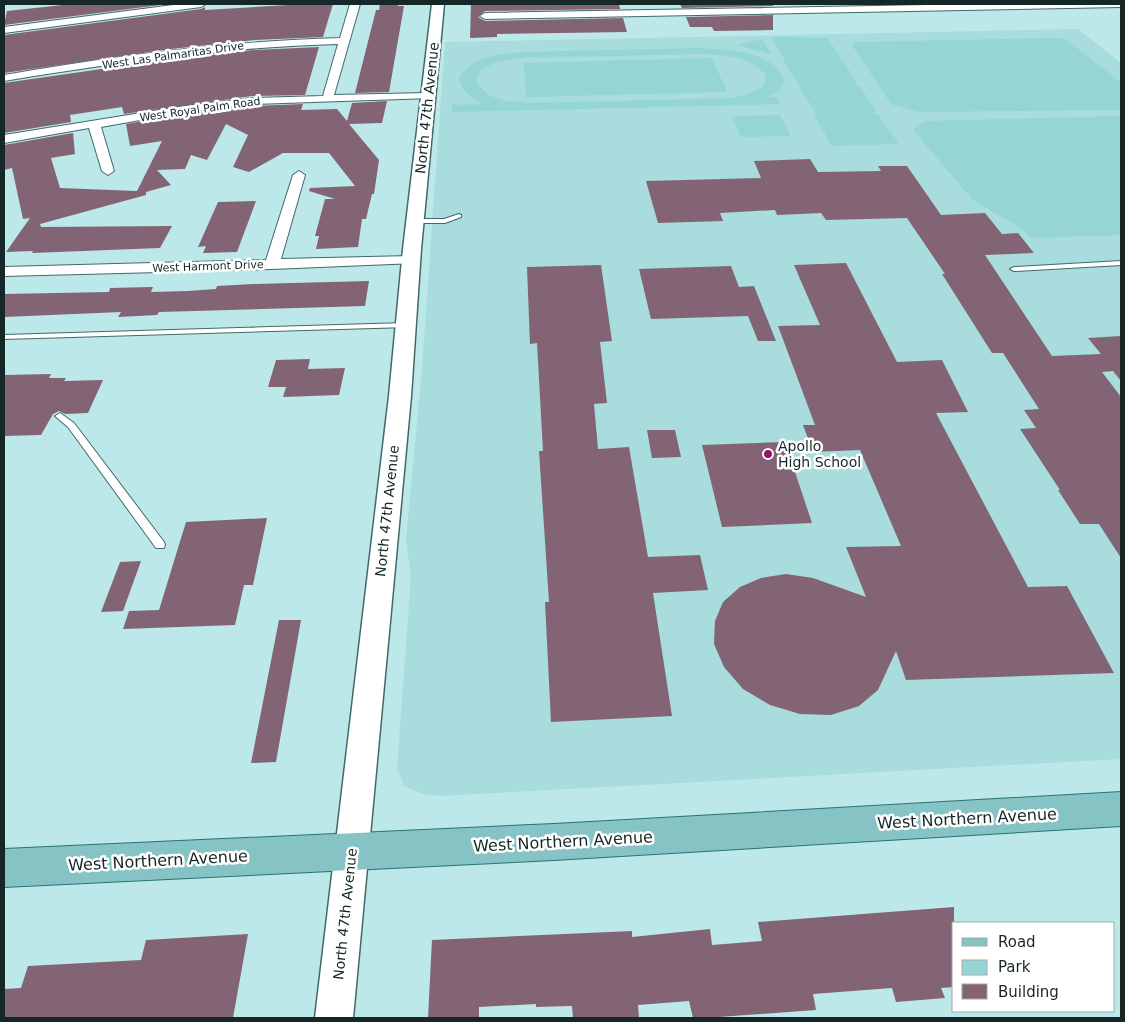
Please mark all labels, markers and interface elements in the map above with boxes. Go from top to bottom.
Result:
street label: West Las Palmaritas Drive [101,39,245,72]
street label: North 47th Avenue [412,41,442,175]
street label: West Royal Palm Road [139,95,261,124]
street label: West Harmont Drive [152,258,264,275]
place label: Apollo High School [778,438,861,470]
street label: North 47th Avenue [372,444,402,578]
marker: Apollo High School [762,448,774,460]
street label: West Northern Avenue [877,804,1057,833]
street label: West Northern Avenue [473,827,653,856]
street label: West Northern Avenue [68,846,248,875]
street label: North 47th Avenue [330,847,360,981]
legend [952,922,1115,1012]
text: Road [998,933,1036,951]
text: Park [998,958,1031,976]
text: Building [998,983,1059,1001]

